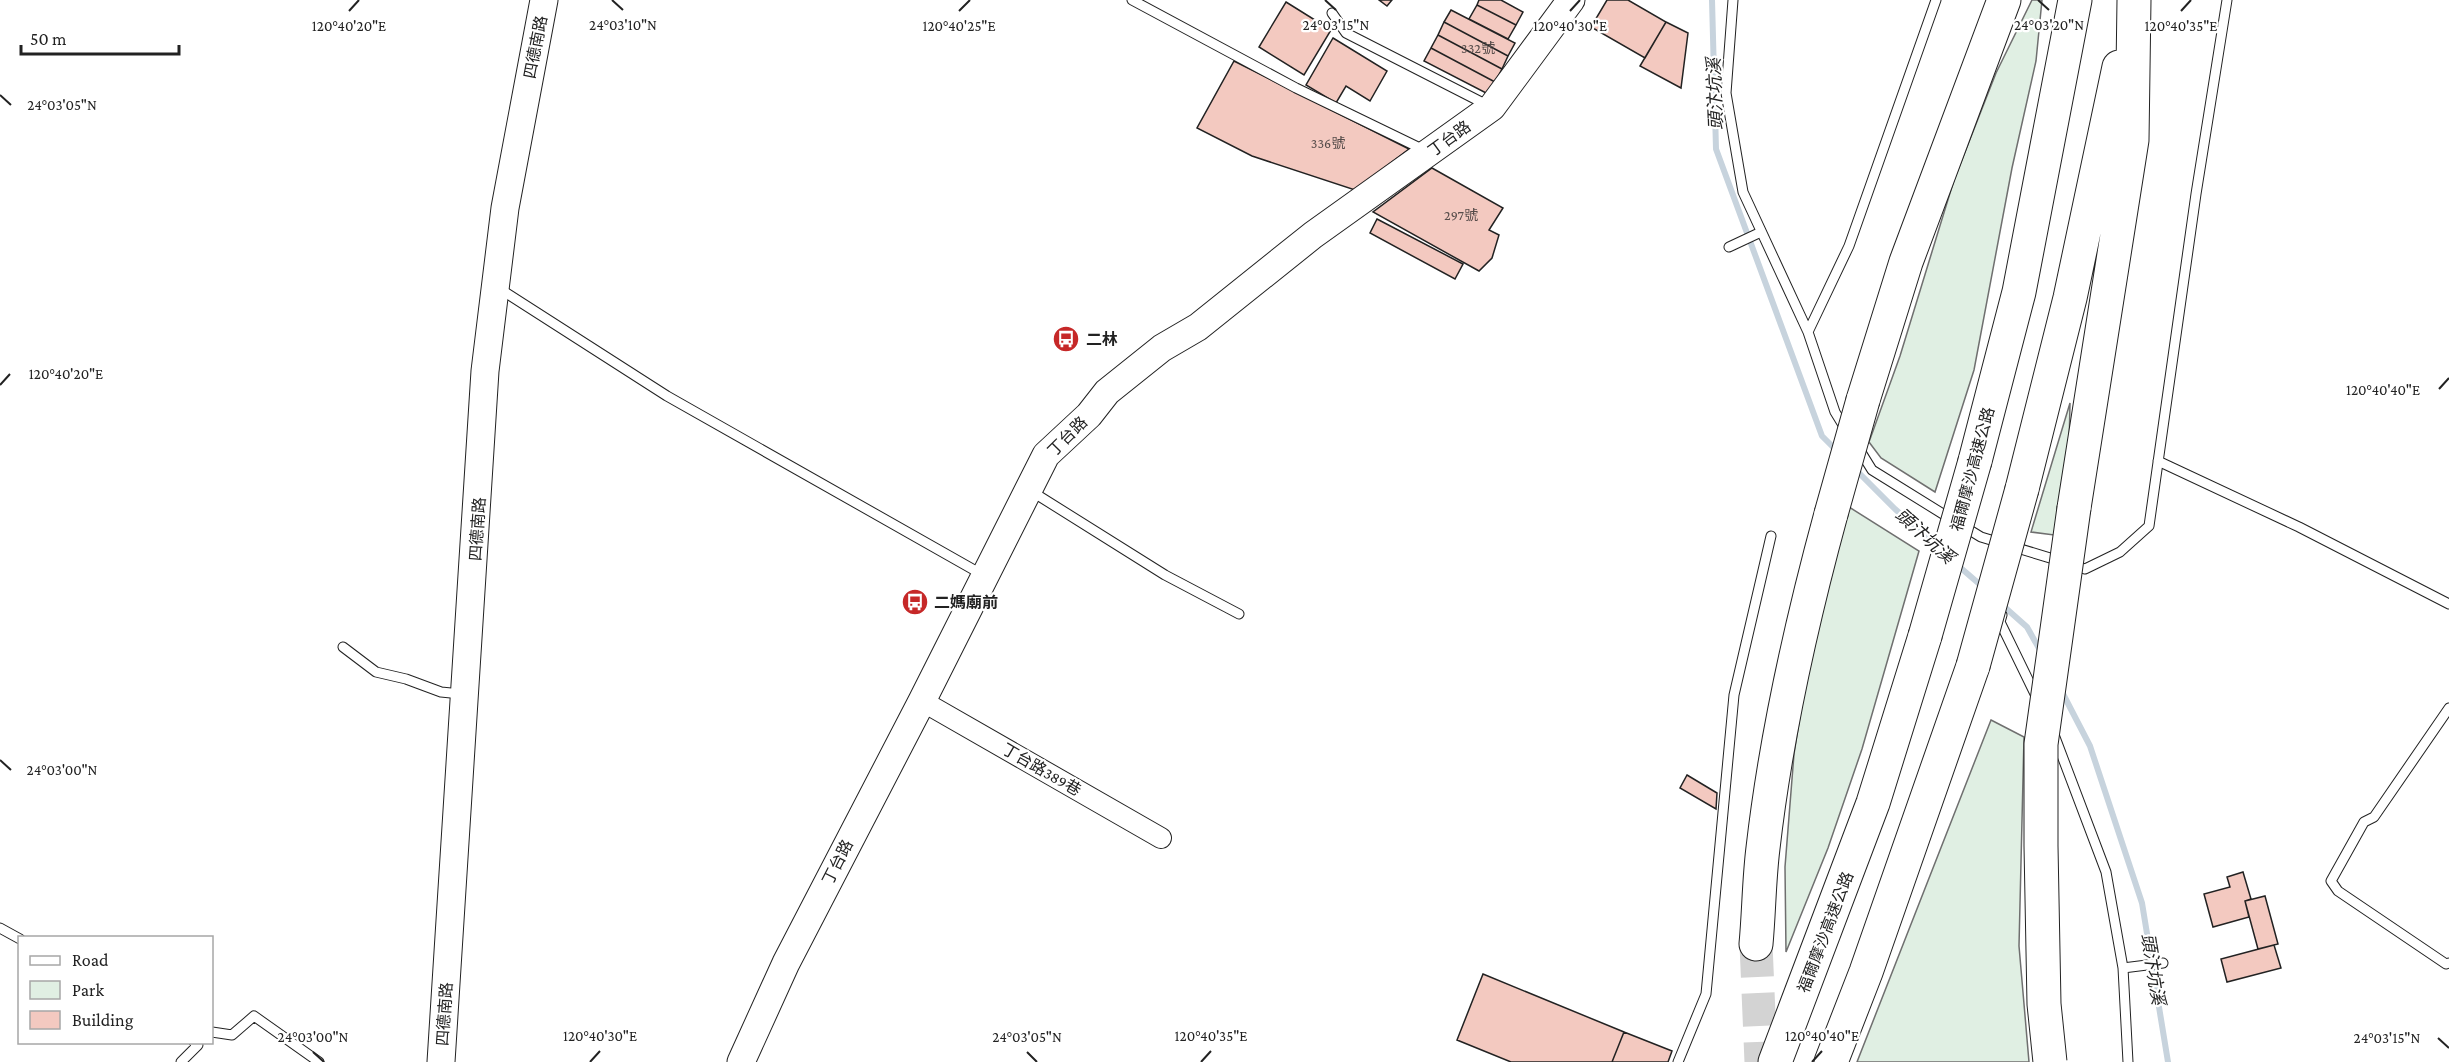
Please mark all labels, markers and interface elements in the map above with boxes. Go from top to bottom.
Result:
street label: 四德南路 [521,14,550,80]
text: 24°03'10"N [589,17,657,33]
text: 24°03'15"N [1303,17,1369,33]
text: 24°03'20"N [2014,17,2084,33]
scale bar [21,18,178,56]
text: 120°40'20"E [312,18,386,34]
text: 120°40'25"E [922,18,996,34]
text: 120°40'30"E [1533,18,1607,34]
text: 120°40'35"E [2145,18,2217,34]
text: 50 m [30,29,67,49]
house number: 332號 [1461,40,1495,56]
water label: 頭汴坑溪 [1704,55,1726,130]
text: 24°03'05"N [27,97,97,113]
street label: 丁台路 [1425,117,1474,159]
house number: 336號 [1311,135,1345,151]
house number: 297號 [1444,207,1478,223]
bus stop icon: 二林 [1051,324,1081,354]
place label: 二林 [1086,331,1118,348]
text: 120°40'20"E [29,366,103,382]
text: 120°40'40"E [2346,382,2420,398]
street label: 福爾摩沙高速公路 [1948,405,1997,533]
street label: 丁台路 [1044,413,1090,459]
street label: 四德南路 [467,497,488,562]
water label: 頭汴坑溪 [1892,504,1961,570]
bus stop icon: 二媽廟前 [900,587,930,617]
place label: 二媽廟前 [934,593,998,611]
street label: 丁台路389巷 [999,740,1084,799]
text: 24°03'00"N [26,762,98,778]
street label: 丁台路 [819,837,856,887]
street label: 福爾摩沙高速公路 [1795,869,1856,995]
water label: 頭汴坑溪 [2137,932,2169,1009]
legend [18,936,213,1044]
text: Road [72,950,109,970]
text: Park [72,980,104,1000]
street label: 四德南路 [434,982,455,1047]
text: Building [72,1010,134,1030]
text: 120°40'30"E [563,1028,637,1044]
text: 120°40'35"E [1175,1028,1247,1044]
text: 120°40'40"E [1785,1028,1859,1044]
text: 24°03'00"N [277,1029,349,1045]
text: 24°03'05"N [992,1029,1062,1045]
text: 24°03'15"N [2354,1030,2420,1046]

